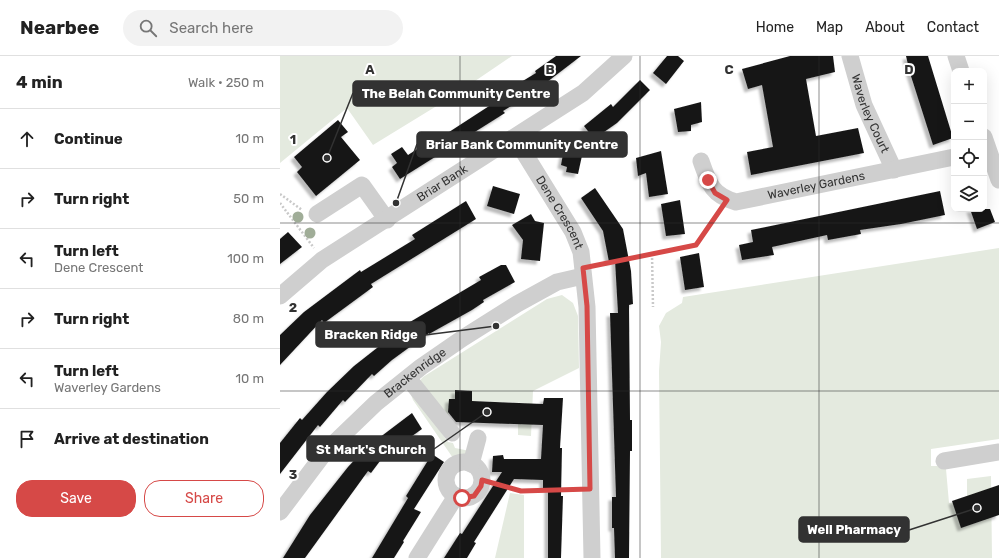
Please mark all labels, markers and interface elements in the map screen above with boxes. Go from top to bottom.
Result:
search box [123,10,403,46]
text: Nearbee [20,16,99,39]
icon: search [137,17,159,39]
text: Search here [169,19,254,37]
text: Home [756,19,794,36]
text: Map [816,19,843,36]
text: About [865,19,905,36]
text: Contact [927,19,979,36]
text: A [365,62,375,77]
text: B [545,62,555,77]
text: C [724,62,734,77]
text: D [904,62,914,77]
map controls [951,68,987,212]
button: + [951,68,987,104]
text: 4 min [16,72,63,92]
street label: Waverley Court [849,72,892,155]
text: Walk · 250 m [188,75,264,90]
callout: The Belah Community Centre [353,81,558,106]
text: The Belah Community Centre [362,86,551,101]
button: − [951,104,987,140]
icon: ahead [16,128,38,150]
text: Continue [54,130,123,148]
text: 10 m [235,131,264,146]
text: 1 [290,132,296,147]
callout: Briar Bank Community Centre [417,132,627,157]
text: Briar Bank Community Centre [426,137,619,152]
button: locate [951,140,987,176]
street label: Briar Bank [414,161,471,204]
street label: Waverley Gardens [766,169,866,202]
route end [699,171,717,189]
street label: Dene Crescent [533,173,586,251]
button: layers [951,176,987,212]
icon: right [16,188,38,210]
text: Turn right [54,190,129,208]
text: 50 m [233,191,264,206]
text: Turn left [54,242,119,260]
icon: left [16,248,38,270]
text: 100 m [227,251,264,266]
text: Dene Crescent [54,260,143,275]
text: 2 [289,300,297,315]
icon: right [16,308,38,330]
text: Turn right [54,310,129,328]
text: 80 m [233,311,264,326]
callout: Bracken Ridge [316,322,425,347]
text: Bracken Ridge [324,327,418,342]
street label: Brackenridge [381,345,449,401]
text: Turn left [54,362,119,380]
icon: left [16,368,38,390]
text: 10 m [235,371,264,386]
text: Waverley Gardens [54,380,161,395]
icon: arrive [16,428,38,450]
text: Arrive at destination [54,430,209,448]
callout: St Mark's Church [307,436,434,461]
text: St Mark's Church [316,442,426,457]
text: 3 [289,467,298,482]
button: Save [16,480,136,517]
button: Share [144,480,264,517]
route start [453,489,471,507]
callout: Well Pharmacy [799,517,909,542]
text: Well Pharmacy [807,522,901,537]

